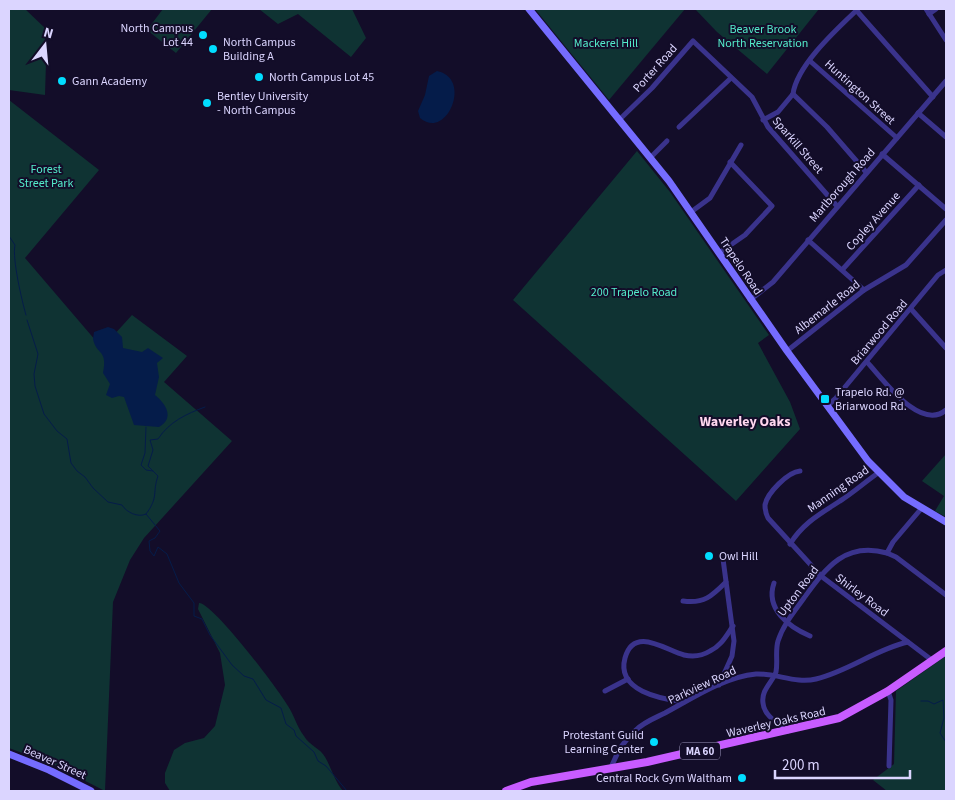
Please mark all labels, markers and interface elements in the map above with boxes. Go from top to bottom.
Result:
north arrow [20,20,70,70]
place label: North Campus Lot 44 [121,20,193,51]
park label: Beaver Brook North Reservation [718,21,808,52]
text: N [41,23,56,44]
marker: North Campus Lot 44 [197,29,209,41]
place label: North Campus Building A [223,34,295,65]
park label: Mackerel Hill [574,35,638,52]
street label: Porter Road [629,41,682,96]
marker: North Campus Building A [207,43,219,55]
street label: Huntington Street [821,56,899,129]
place label: North Campus Lot 45 [269,69,374,86]
marker: North Campus Lot 45 [253,71,265,83]
place label: Gann Academy [72,73,147,90]
marker: Gann Academy [56,75,68,87]
place label: Bentley University - North Campus [217,88,309,119]
marker: Bentley University - North Campus [201,97,213,109]
street label: Sparkill Street [768,113,827,178]
street label: Marlborough Road [805,145,879,226]
park label: Forest Street Park [19,161,74,192]
street label: Copley Avenue [842,188,905,255]
street label: Trapelo Road [715,234,766,298]
street label: Albemarle Road [791,276,864,339]
park label: 200 Trapelo Road [591,284,677,301]
street label: Briarwood Road [847,296,912,369]
place label: Trapelo Rd. @ Briarwood Rd. [835,384,907,415]
marker: Trapelo Rd. @ Briarwood Rd. [819,393,831,405]
district label: Waverley Oaks [700,412,790,432]
street label: Manning Road [804,462,872,517]
place label: Owl Hill [719,548,758,565]
marker: Owl Hill [703,550,715,562]
street label: Upton Road [774,563,823,620]
street label: Shirley Road [831,570,892,621]
street label: Parkview Road [665,662,739,709]
street label: Waverley Oaks Road [725,703,827,742]
place label: Protestant Guild Learning Center [563,727,645,758]
marker: Protestant Guild Learning Center [648,736,660,748]
street label: Beaver Street [21,741,89,784]
road number: MA 60 [680,742,720,759]
scale bar [775,748,910,780]
text: 200 m [782,755,820,776]
place label: Central Rock Gym Waltham [596,770,732,787]
marker: Central Rock Gym Waltham [736,772,748,784]

